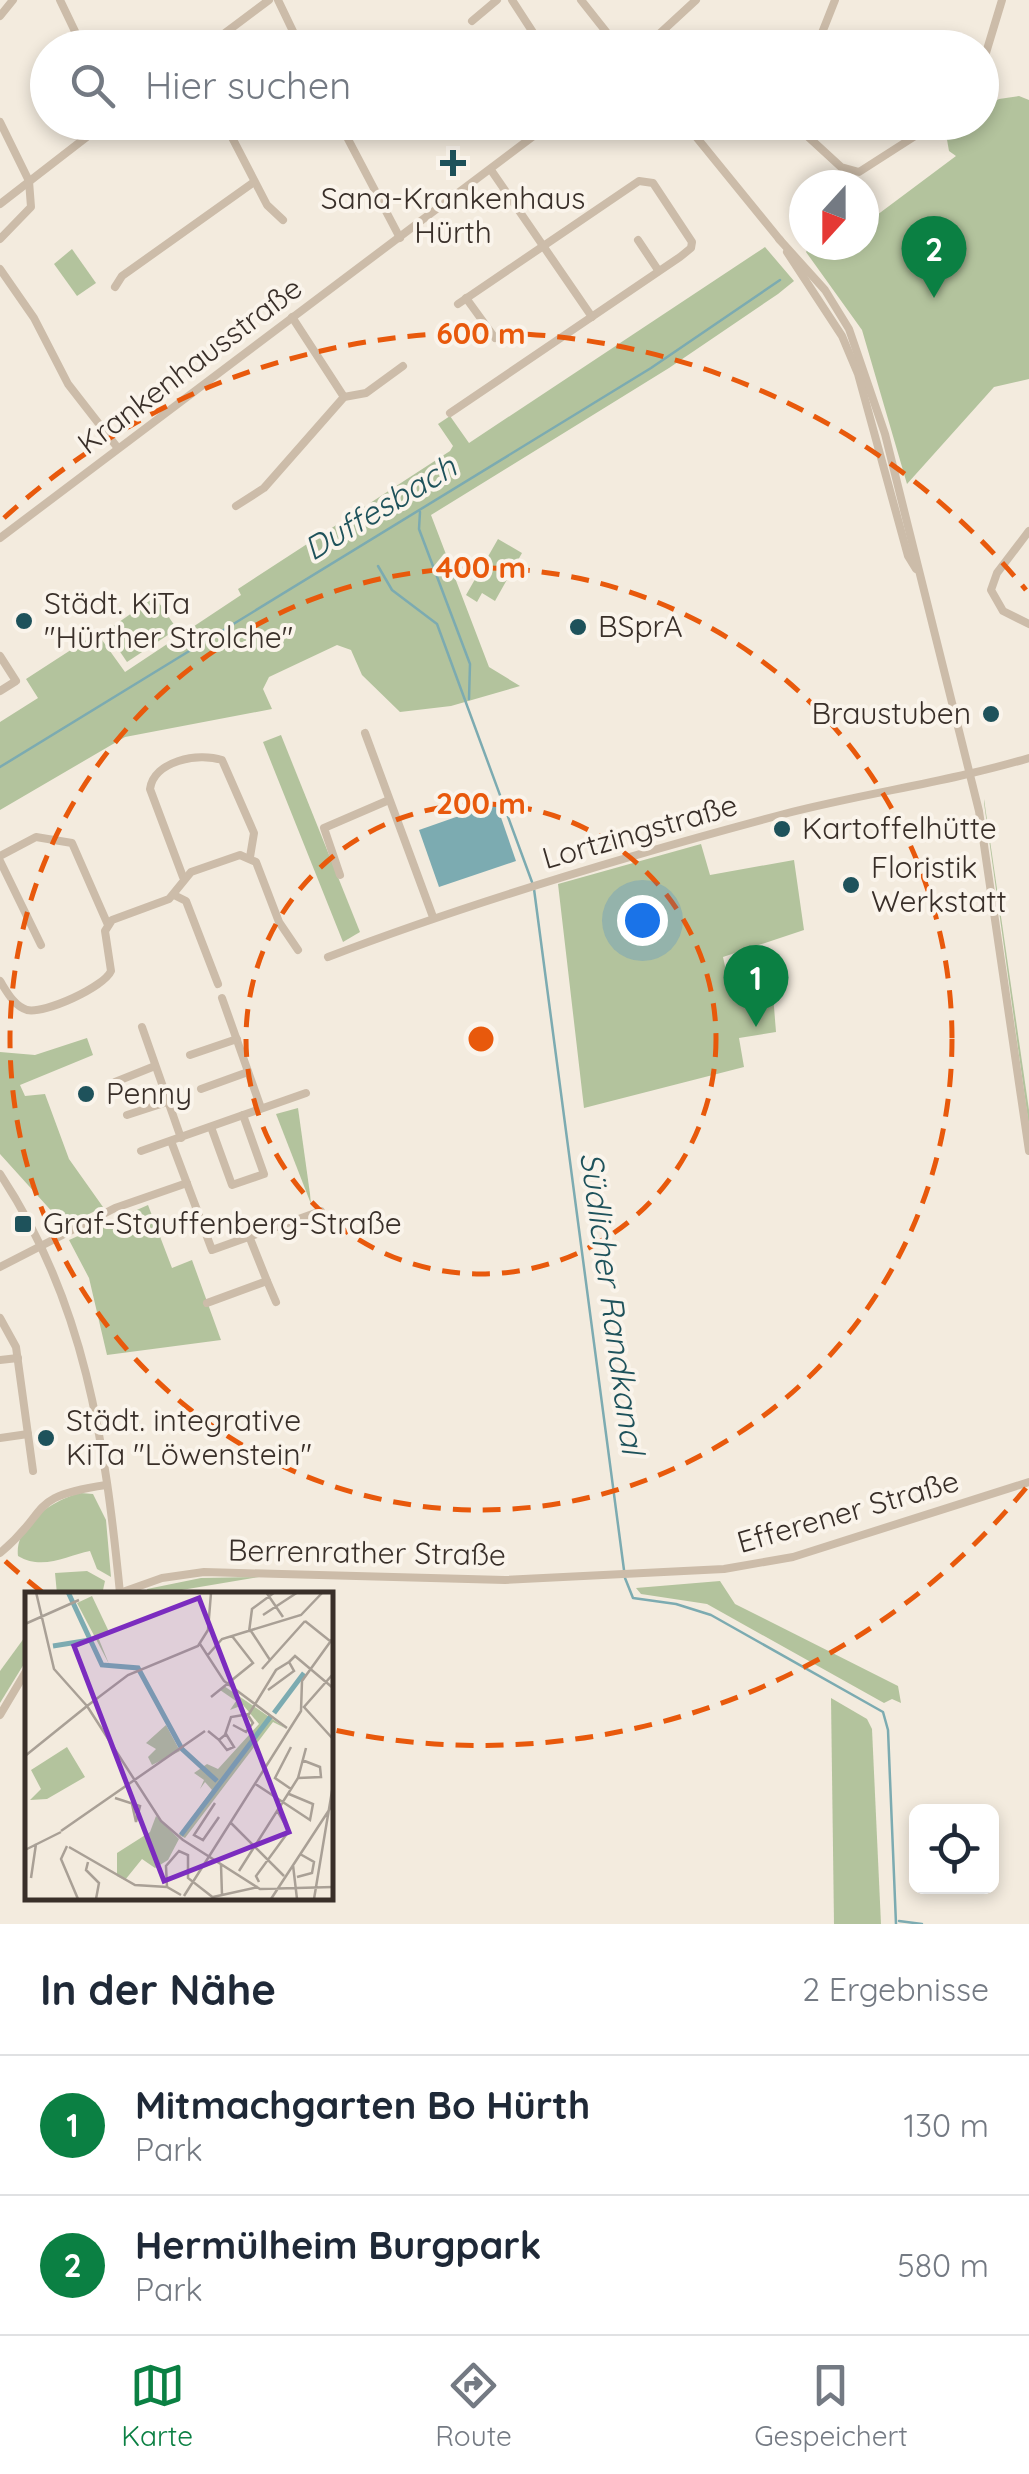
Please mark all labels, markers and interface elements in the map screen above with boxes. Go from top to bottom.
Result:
search box [30,30,999,140]
icon: search [65,58,120,113]
text: Hier suchen [145,61,351,109]
marker: Sana-Krankenhaus Hürth [440,150,466,176]
north arrow [789,170,879,260]
place label: Sana-Krankenhaus Hürth [321,179,585,251]
pin: 2 [902,216,966,298]
street label: Krankenhausstraße [70,268,309,462]
text: 600 m [436,314,526,352]
water label: Duffesbach [296,446,464,568]
text: 400 m [436,548,526,586]
place label: Städt. KiTa "Hürther Strolche" [44,584,293,656]
place label: BSprA [598,607,683,645]
marker: Städt. KiTa "Hürther Strolche" [13,610,35,632]
marker: BSprA [567,616,589,638]
place label: Braustuben [812,694,971,732]
marker: Braustuben [980,703,1002,725]
text: 200 m [436,784,526,822]
street label: Lortzingstraße [538,785,742,877]
place label: Kartoffelhütte [802,809,997,847]
marker: Kartoffelhütte [771,818,793,840]
place label: Floristik Werkstatt [871,848,1007,920]
marker: Floristik Werkstatt [840,874,862,896]
your location [617,895,668,946]
pin: 1 [724,944,788,1027]
centre of rings [463,1021,499,1057]
place label: Penny [106,1074,192,1112]
marker: Penny [75,1083,97,1105]
water label: Südlicher Randkanal [572,1149,654,1460]
place label: Graf-Stauffenberg-Straße [43,1204,402,1242]
marker: Graf-Stauffenberg-Straße [12,1213,34,1235]
place label: Städt. integrative KiTa "Löwenstein" [66,1401,312,1473]
marker: Städt. integrative KiTa "Löwenstein" [35,1427,57,1449]
street label: Efferener Straße [732,1461,963,1561]
street label: Berrenrather Straße [228,1531,506,1573]
inset map [25,1592,332,1899]
map controls [909,1804,999,1894]
button: locate [909,1804,999,1894]
text: In der Nähe [40,1963,276,2016]
text: 2 Ergebnisse [802,1969,989,2009]
text: Mitmachgarten Bo Hürth [135,2081,590,2129]
text: 1 [66,2105,79,2145]
text: 130 m [903,2105,989,2145]
text: Park [135,2129,203,2169]
text: Hermülheim Burgpark [135,2221,541,2269]
text: 2 [63,2245,82,2285]
text: 580 m [897,2245,989,2285]
text: Park [135,2269,203,2309]
tab: Karte [121,2358,193,2453]
tab: Route [435,2358,512,2453]
tab: Gespeichert [754,2358,908,2453]

